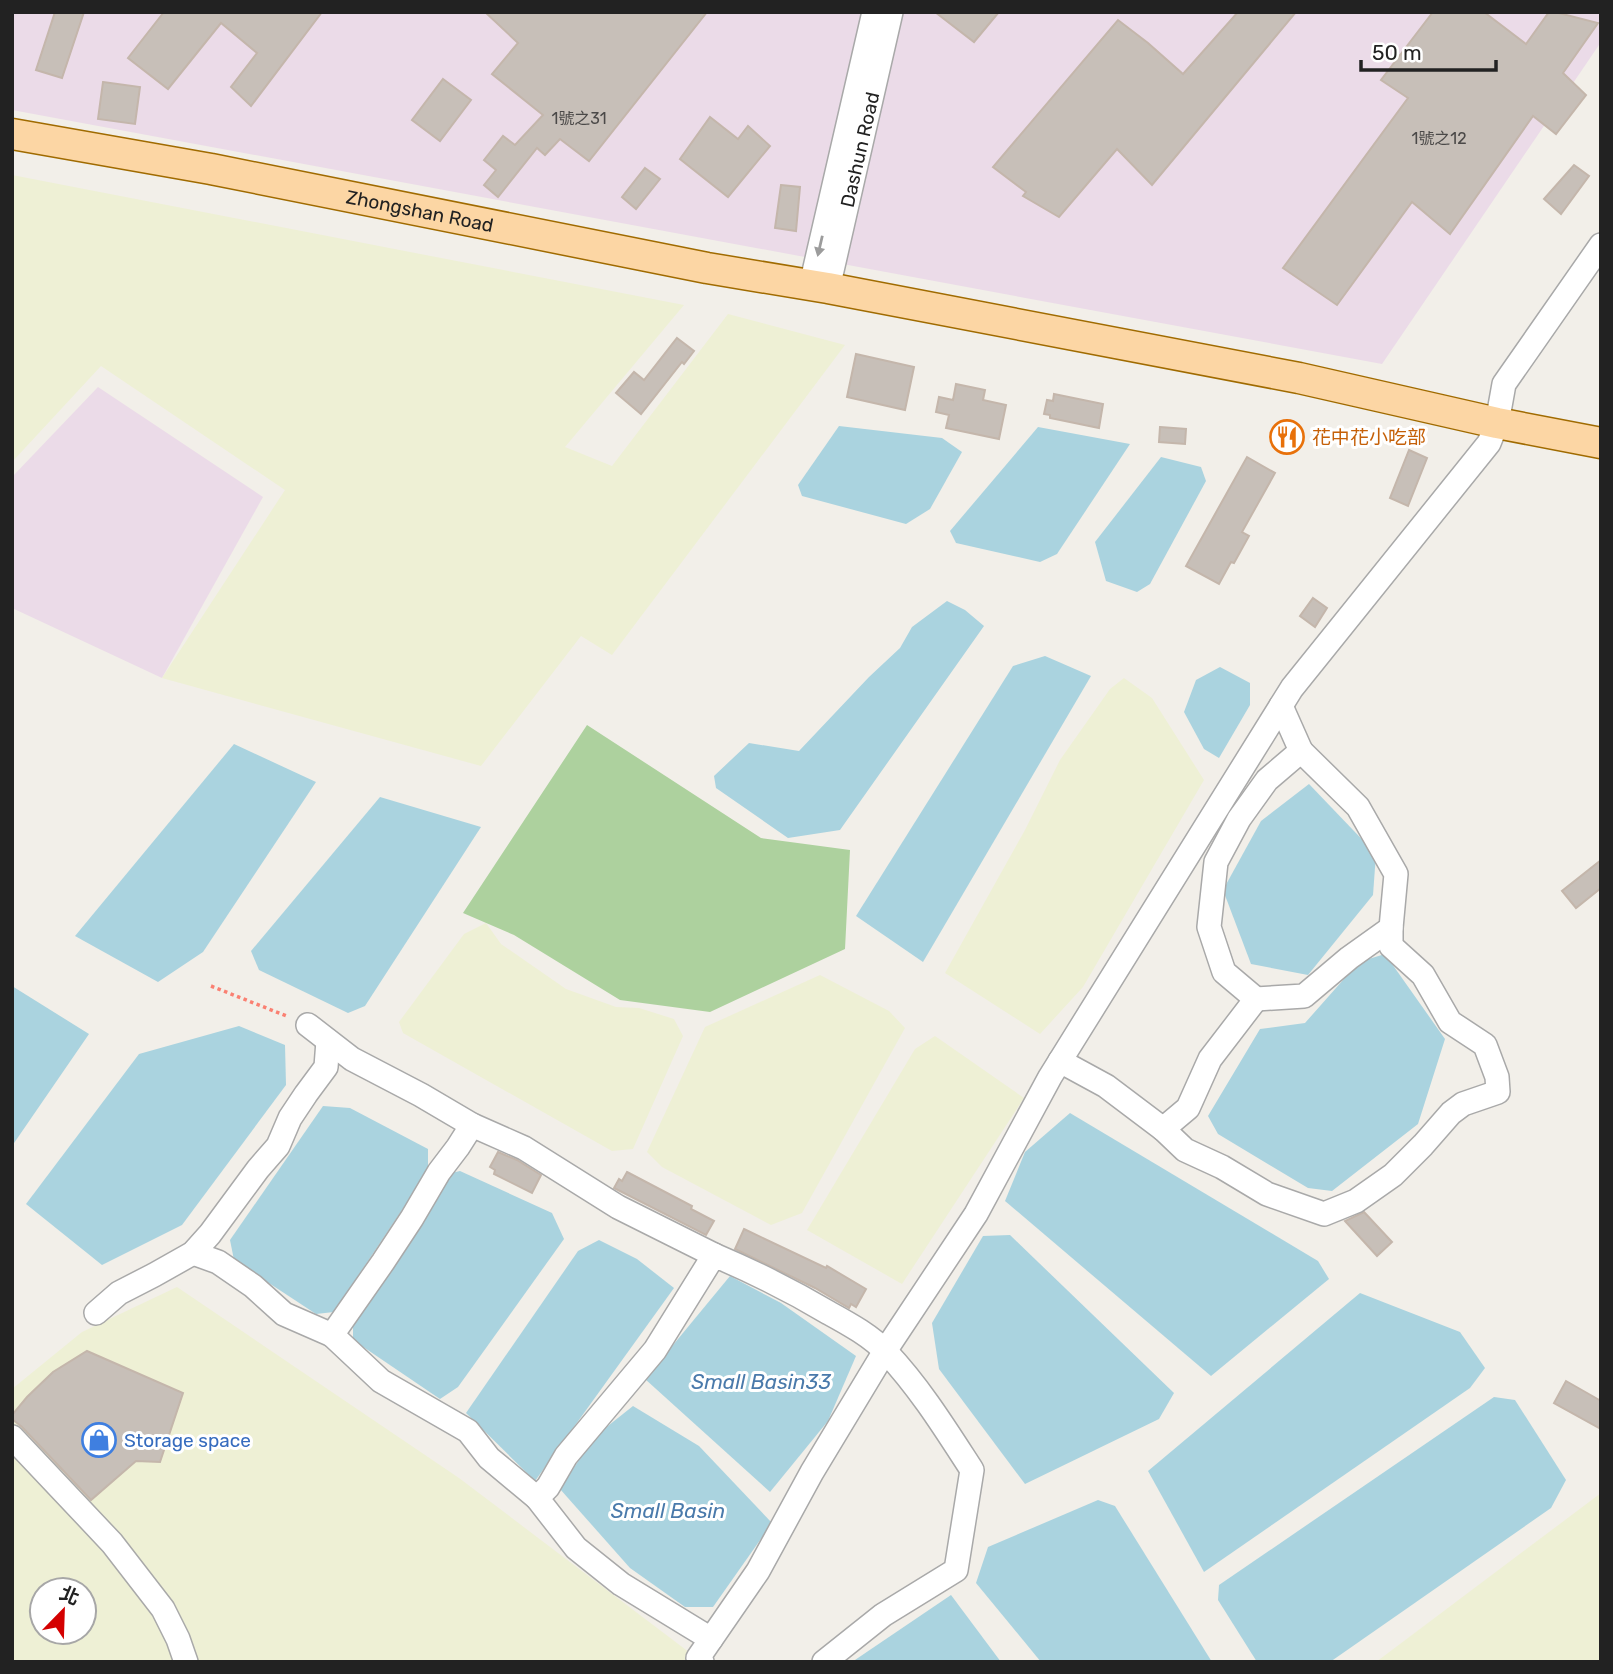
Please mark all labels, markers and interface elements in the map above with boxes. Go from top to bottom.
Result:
scale bar [1361,28,1496,72]
text: 50 m [1372,40,1422,65]
street label: Dashun Road [836,90,884,210]
house number: 1號之31 [551,109,607,128]
house number: 1號之12 [1411,129,1467,148]
street label: Zhongshan Road [344,185,495,237]
one-way arrow [814,235,825,257]
restaurant icon: 花中花小吃部 [1268,418,1306,456]
place label: 花中花小吃部 [1312,426,1426,449]
water label: Small Basin33 [691,1369,831,1394]
shop icon: Storage space [80,1421,118,1459]
place label: Storage space [124,1429,251,1452]
water label: Small Basin [611,1498,725,1523]
north arrow [28,1576,98,1646]
text: 北 [56,1582,83,1610]

